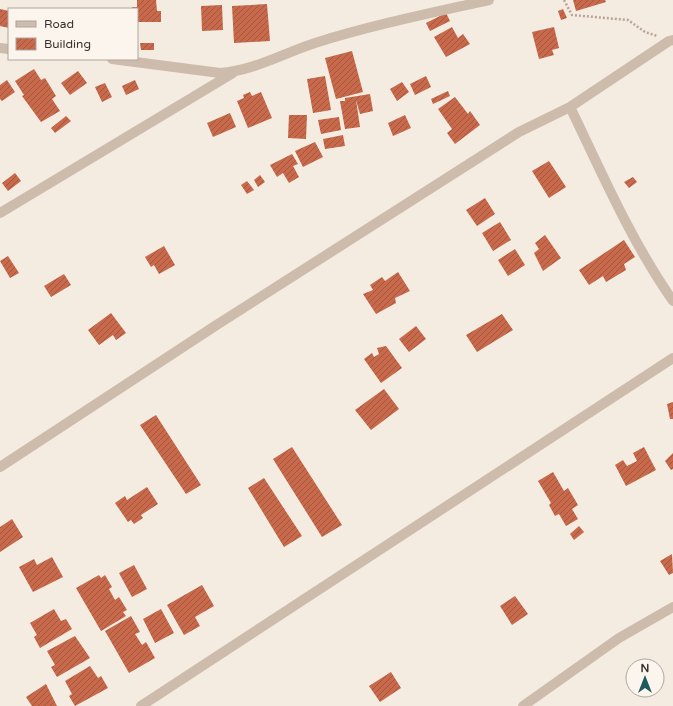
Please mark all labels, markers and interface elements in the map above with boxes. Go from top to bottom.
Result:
legend [8,8,138,60]
text: Road [44,17,74,31]
text: Building [44,37,91,51]
north arrow [625,658,665,698]
text: N [641,662,649,675]

